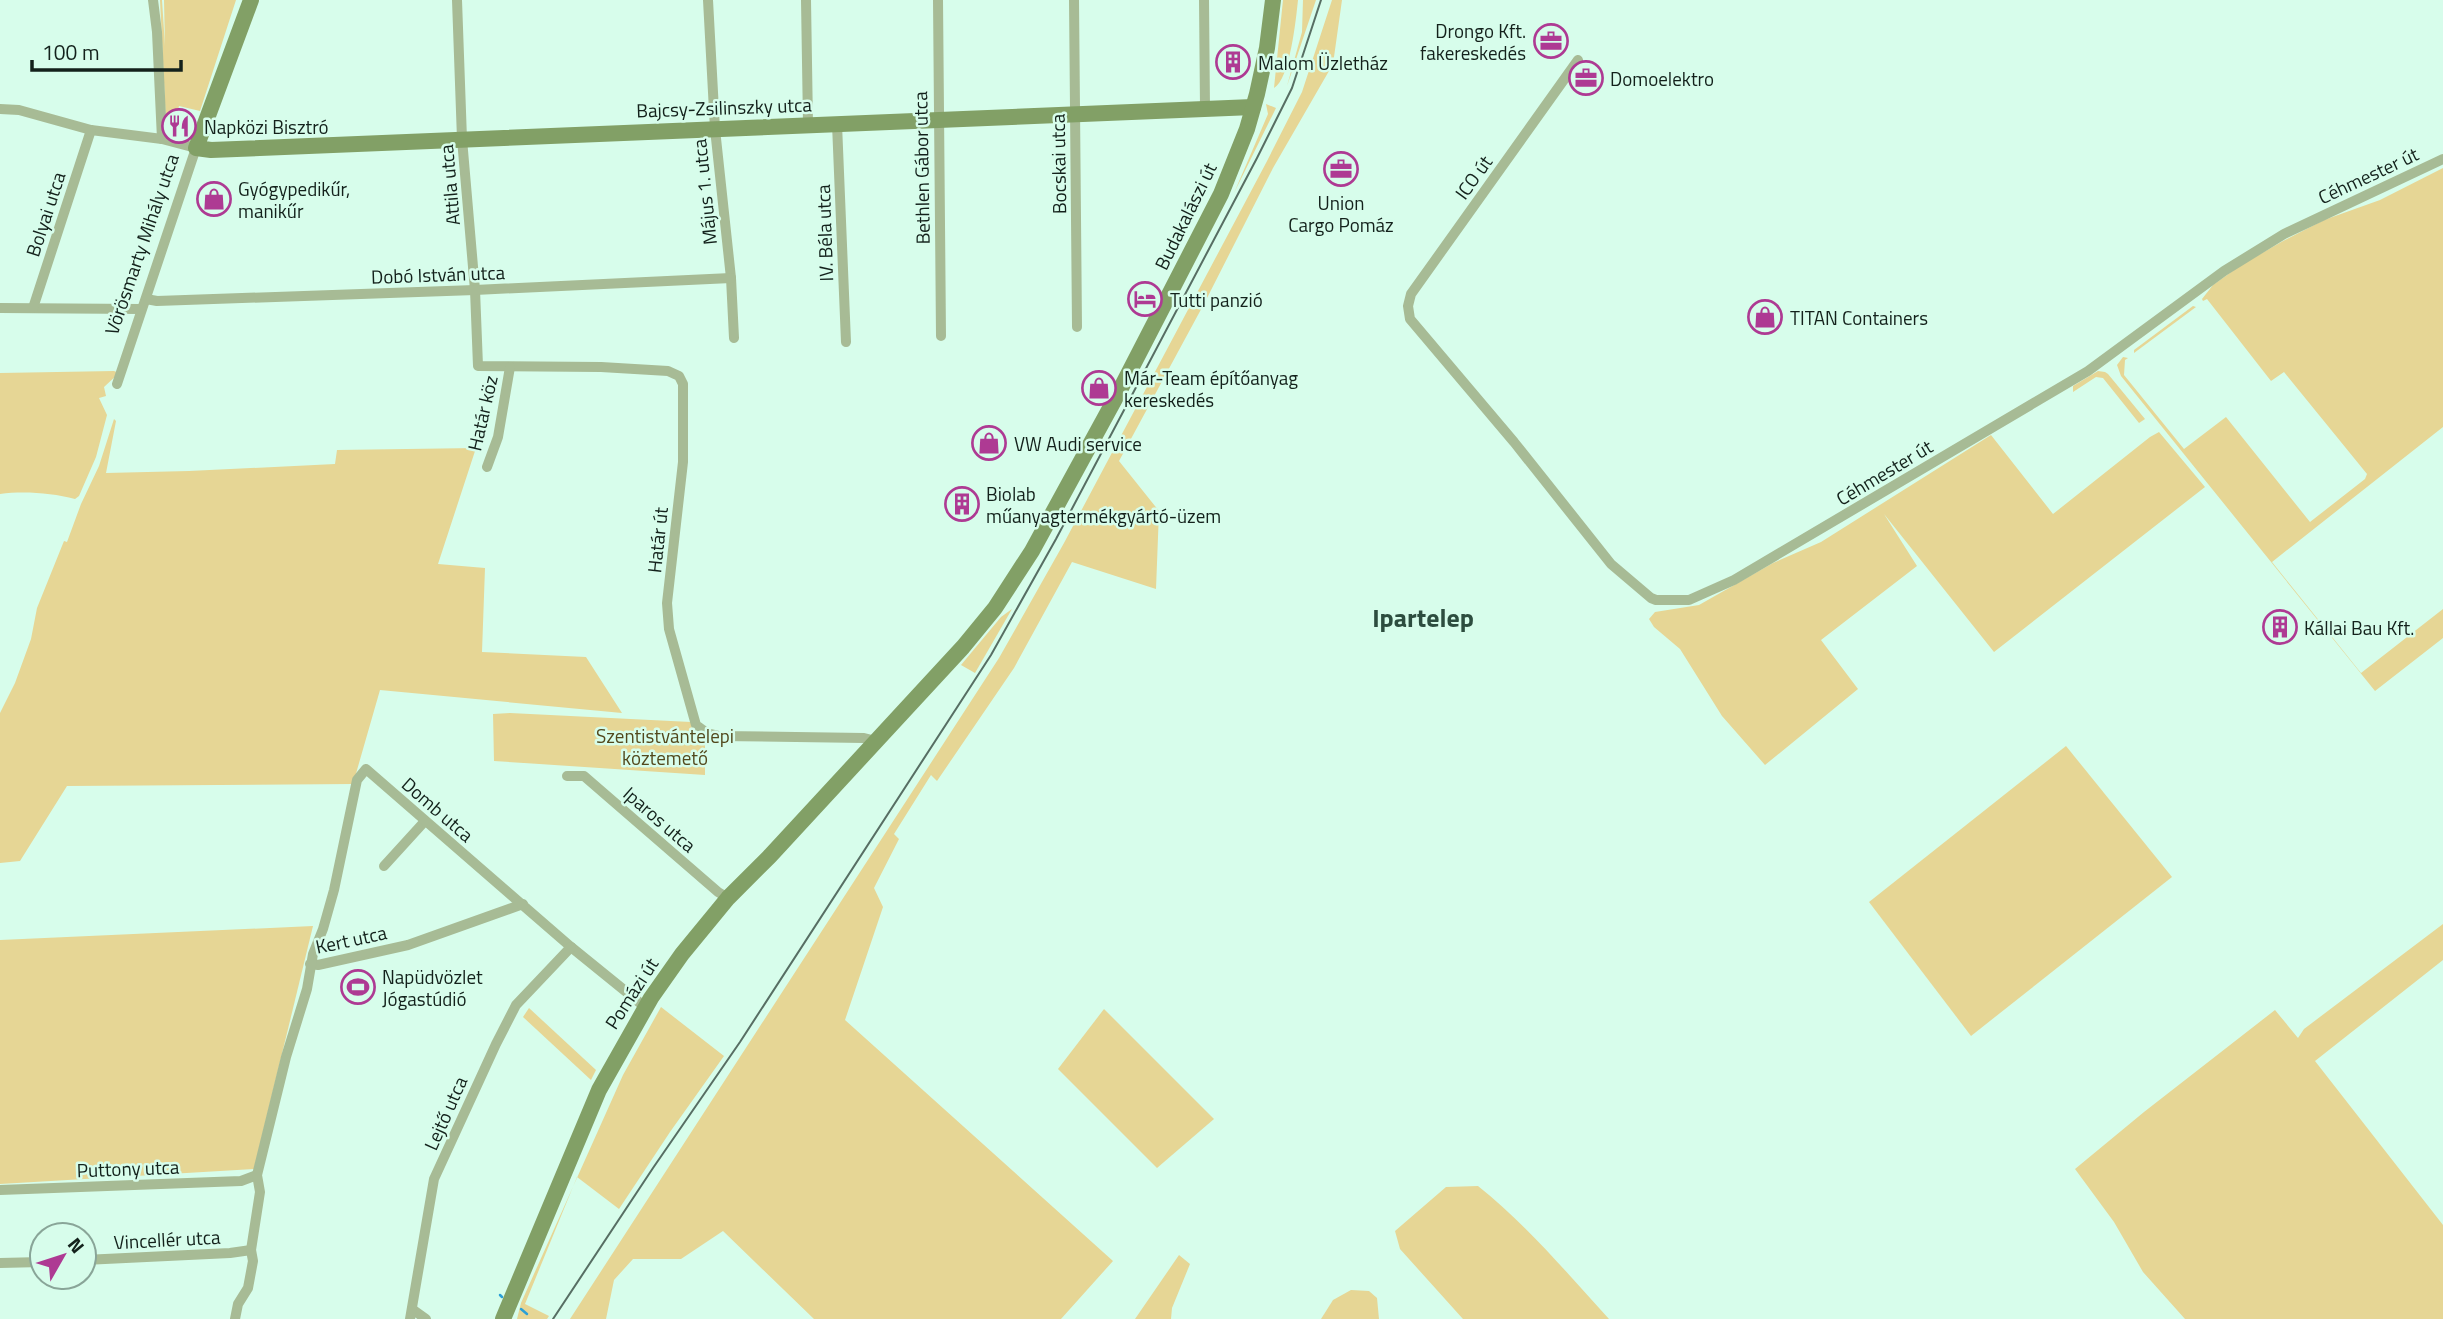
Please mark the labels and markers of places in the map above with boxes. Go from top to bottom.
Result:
place label: Drongo Kft. fakereskedés [1420,16,1526,67]
office icon: Drongo Kft. fakereskedés [1532,22,1570,60]
building icon: Malom Üzletház [1214,43,1252,81]
place label: Malom Üzletház [1258,48,1388,77]
office icon: Domoelektro [1567,59,1605,97]
place label: Domoelektro [1610,64,1714,93]
restaurant icon: Napközi Bisztró [160,107,198,145]
place label: Napközi Bisztró [204,112,329,141]
office icon: Union Cargo Pomáz [1322,150,1360,188]
place label: Gyógypedikűr, manikűr [238,174,350,225]
shop icon: Gyógypedikűr, manikűr [195,180,233,218]
place label: Union Cargo Pomáz [1288,188,1394,239]
hotel icon: Tutti panzió [1126,280,1164,318]
place label: Tutti panzió [1170,285,1263,314]
shop icon: TITAN Containers [1746,298,1784,336]
place label: TITAN Containers [1790,303,1928,332]
place label: Már-Team építőanyag kereskedés [1124,363,1298,414]
shop icon: Már-Team építőanyag kereskedés [1080,369,1118,407]
shop icon: VW Audi service [970,424,1008,462]
place label: VW Audi service [1014,429,1142,458]
place label: Biolab műanyagtermékgyártó-üzem [986,479,1221,530]
building icon: Biolab műanyagtermékgyártó-üzem [943,485,981,523]
building icon: Kállai Bau Kft. [2261,608,2299,646]
place label: Kállai Bau Kft. [2304,613,2414,642]
place label: Napüdvözlet Jógastúdió [382,962,483,1013]
sports icon: Napüdvözlet Jógastúdió [339,968,377,1006]

